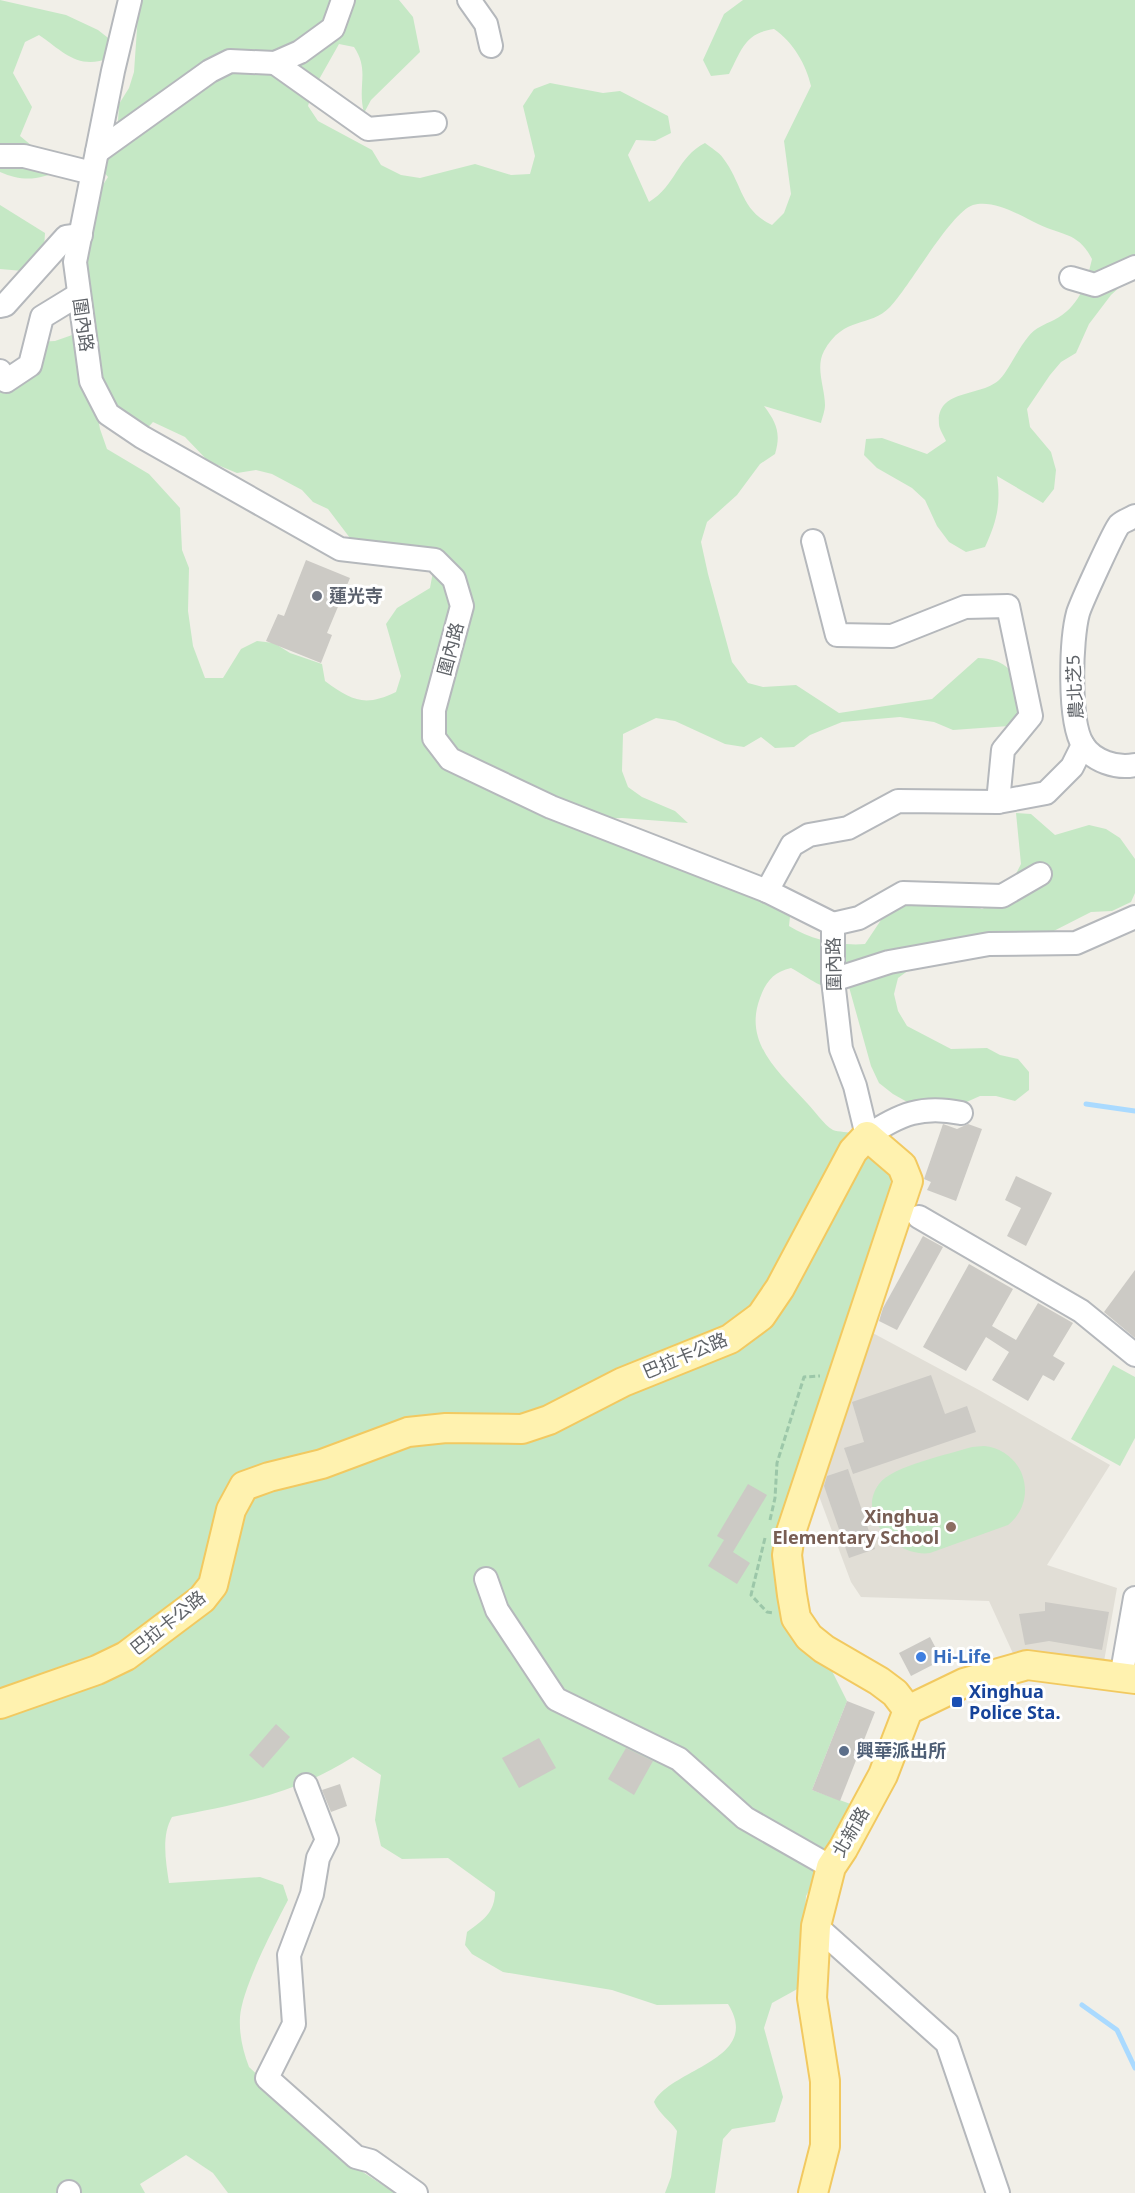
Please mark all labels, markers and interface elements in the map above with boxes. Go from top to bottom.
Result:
street label: 圍內路 [68,296,100,353]
place label: 蓮光寺 [329,583,383,607]
marker: 蓮光寺 [310,589,324,603]
street label: 圍內路 [431,620,469,678]
street label: 農北芝5 [1060,654,1088,720]
street label: 圍內路 [821,937,845,991]
street label: 巴拉卡公路 [638,1326,731,1384]
place label: Xinghua Elementary School [772,1504,939,1549]
marker: Xinghua Elementary School [944,1520,958,1534]
street label: 巴拉卡公路 [125,1585,210,1660]
place label: Hi-Life [933,1644,991,1668]
marker: Hi-Life [914,1650,928,1664]
place label: Xinghua Police Sta. [969,1679,1060,1724]
marker: Xinghua Police Sta. [950,1695,964,1709]
place label: 興華派出所 [856,1738,946,1762]
marker: 興華派出所 [837,1744,851,1758]
street label: 北新路 [826,1802,874,1861]

